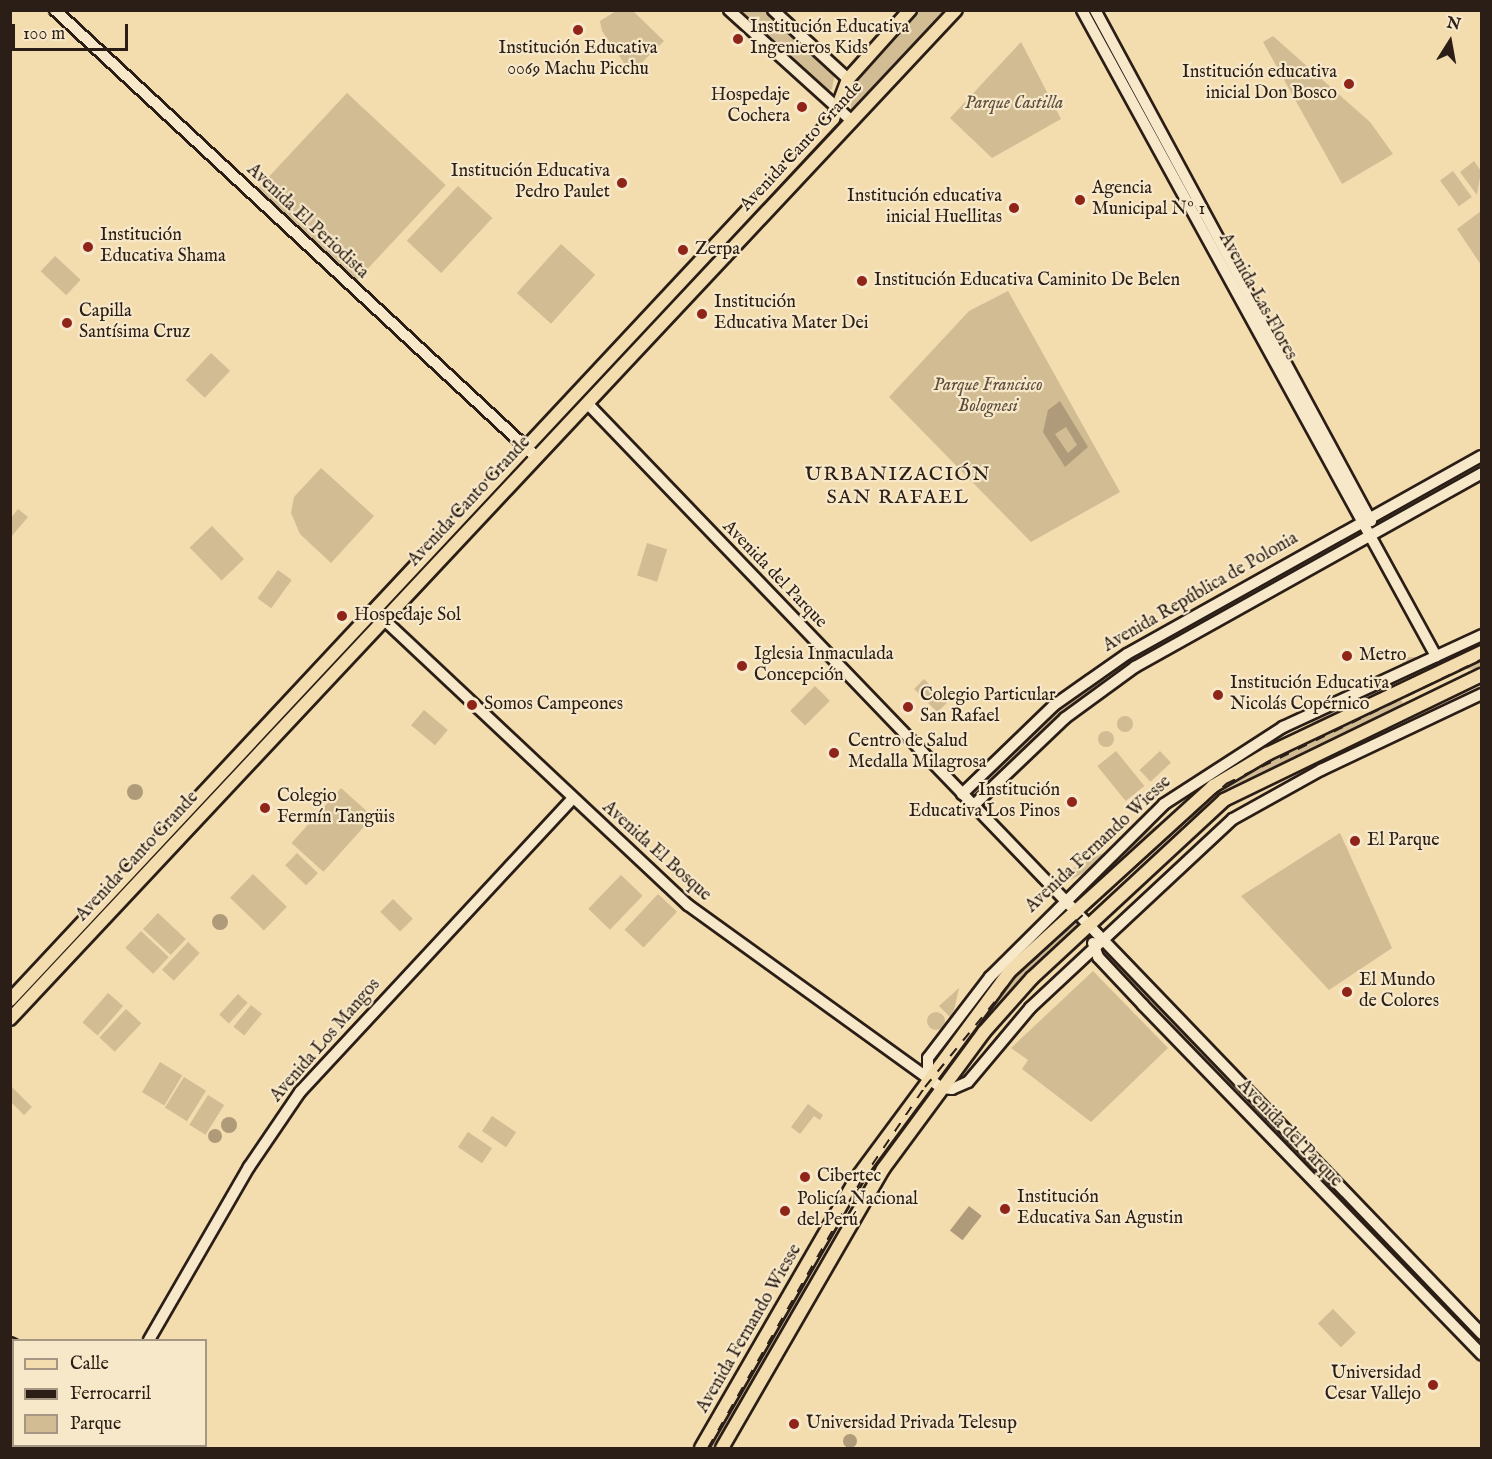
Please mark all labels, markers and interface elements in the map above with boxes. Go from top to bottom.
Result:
scale bar [15,12,130,50]
north arrow [1420,12,1480,72]
text: N [1445,13,1462,35]
place label: Institución Educativa Ingenieros Kids [750,18,909,60]
text: 100 m [23,23,65,46]
marker: Institución Educativa 0069 Machu Picchu [571,23,585,37]
marker: Institución Educativa Ingenieros Kids [731,32,745,46]
place label: Institución Educativa 0069 Machu Picchu [498,39,658,82]
place label: Institución educativa inicial Don Bosco [1182,63,1337,106]
marker: Institución educativa inicial Don Bosco [1342,77,1356,91]
street label: Avenida Canto Grande [736,78,868,216]
place label: Hospedaje Cochera [711,86,790,128]
park label: Parque Castilla [965,93,1063,115]
marker: Hospedaje Cochera [795,100,809,114]
street label: Avenida El Periodista [241,160,373,284]
place label: Institución Educativa Pedro Paulet [451,162,610,204]
marker: Institución Educativa Pedro Paulet [615,176,629,190]
place label: Agencia Municipal Nº 1 [1092,179,1205,222]
place label: Institución educativa inicial Huellitas [847,187,1002,230]
marker: Agencia Municipal Nº 1 [1073,193,1087,207]
marker: Institución educativa inicial Huellitas [1007,201,1021,215]
place label: Institución Educativa Shama [100,226,226,268]
street label: Avenida Las Flores [1213,230,1301,364]
place label: Zerpa [695,239,740,261]
marker: Institución Educativa Shama [81,240,95,254]
marker: Zerpa [676,243,690,257]
place label: Institución Educativa Caminito De Belen [874,270,1180,292]
marker: Institución Educativa Caminito De Belen [855,274,869,288]
place label: Institución Educativa Mater Dei [714,293,869,336]
place label: Capilla Santísima Cruz [79,302,190,344]
marker: Institución Educativa Mater Dei [695,307,709,321]
marker: Capilla Santísima Cruz [60,316,74,330]
park label: Parque Francisco Bolognesi [933,376,1043,418]
street label: Avenida Canto Grande [404,433,536,571]
district label: URBANIZACIÓN SAN RAFAEL [805,463,991,510]
street label: Avenida del Parque [717,517,831,633]
street label: Avenida República de Polonia [1100,528,1302,658]
place label: Hospedaje Sol [354,605,461,627]
marker: Hospedaje Sol [335,609,349,623]
place label: Iglesia Inmaculada Concepción [754,645,894,688]
place label: Metro [1359,645,1407,667]
marker: Metro [1340,649,1354,663]
marker: Iglesia Inmaculada Concepción [735,659,749,673]
place label: Institución Educativa Nicolás Copérnico [1230,674,1389,716]
place label: Colegio Particular San Rafael [920,686,1056,728]
marker: Institución Educativa Nicolás Copérnico [1211,688,1225,702]
place label: Somos Campeones [484,694,623,716]
marker: Somos Campeones [465,698,479,712]
marker: Colegio Particular San Rafael [901,700,915,714]
place label: Centro de Salud Medalla Milagrosa [848,732,987,774]
marker: Centro de Salud Medalla Milagrosa [825,744,843,762]
street label: Avenida Fernando Wiesse [1022,772,1176,918]
place label: Institución Educativa Los Pinos [909,781,1060,824]
place label: Colegio Fermín Tangüis [277,787,395,830]
street label: Avenida Canto Grande [72,788,204,926]
marker: Institución Educativa Los Pinos [1065,795,1079,809]
street label: Avenida El Bosque [597,797,715,907]
marker: Colegio Fermín Tangüis [258,801,272,815]
place label: El Parque [1367,830,1440,852]
marker: El Parque [1348,834,1362,848]
place label: El Mundo de Colores [1359,971,1439,1014]
street label: Avenida Los Mangos [267,975,385,1107]
marker: El Mundo de Colores [1340,985,1354,999]
street label: Avenida del Parque [1232,1076,1346,1192]
place label: Cibertec [817,1166,881,1188]
marker: Cibertec [798,1170,812,1184]
place label: Institución Educativa San Agustin [1017,1188,1183,1230]
place label: Policía Nacional del Perú [797,1190,918,1232]
marker: Institución Educativa San Agustin [998,1202,1012,1216]
marker: Policía Nacional del Perú [778,1204,792,1218]
street label: Avenida Fernando Wiesse [693,1241,807,1417]
legend [12,1339,207,1447]
text: Calle [70,1353,109,1376]
place label: Universidad Cesar Vallejo [1325,1364,1421,1406]
marker: Universidad Cesar Vallejo [1426,1378,1440,1392]
text: Ferrocarril [70,1383,151,1406]
text: Parque [70,1413,121,1436]
place label: Universidad Privada Telesup [806,1413,1017,1435]
marker: Universidad Privada Telesup [787,1417,801,1431]

